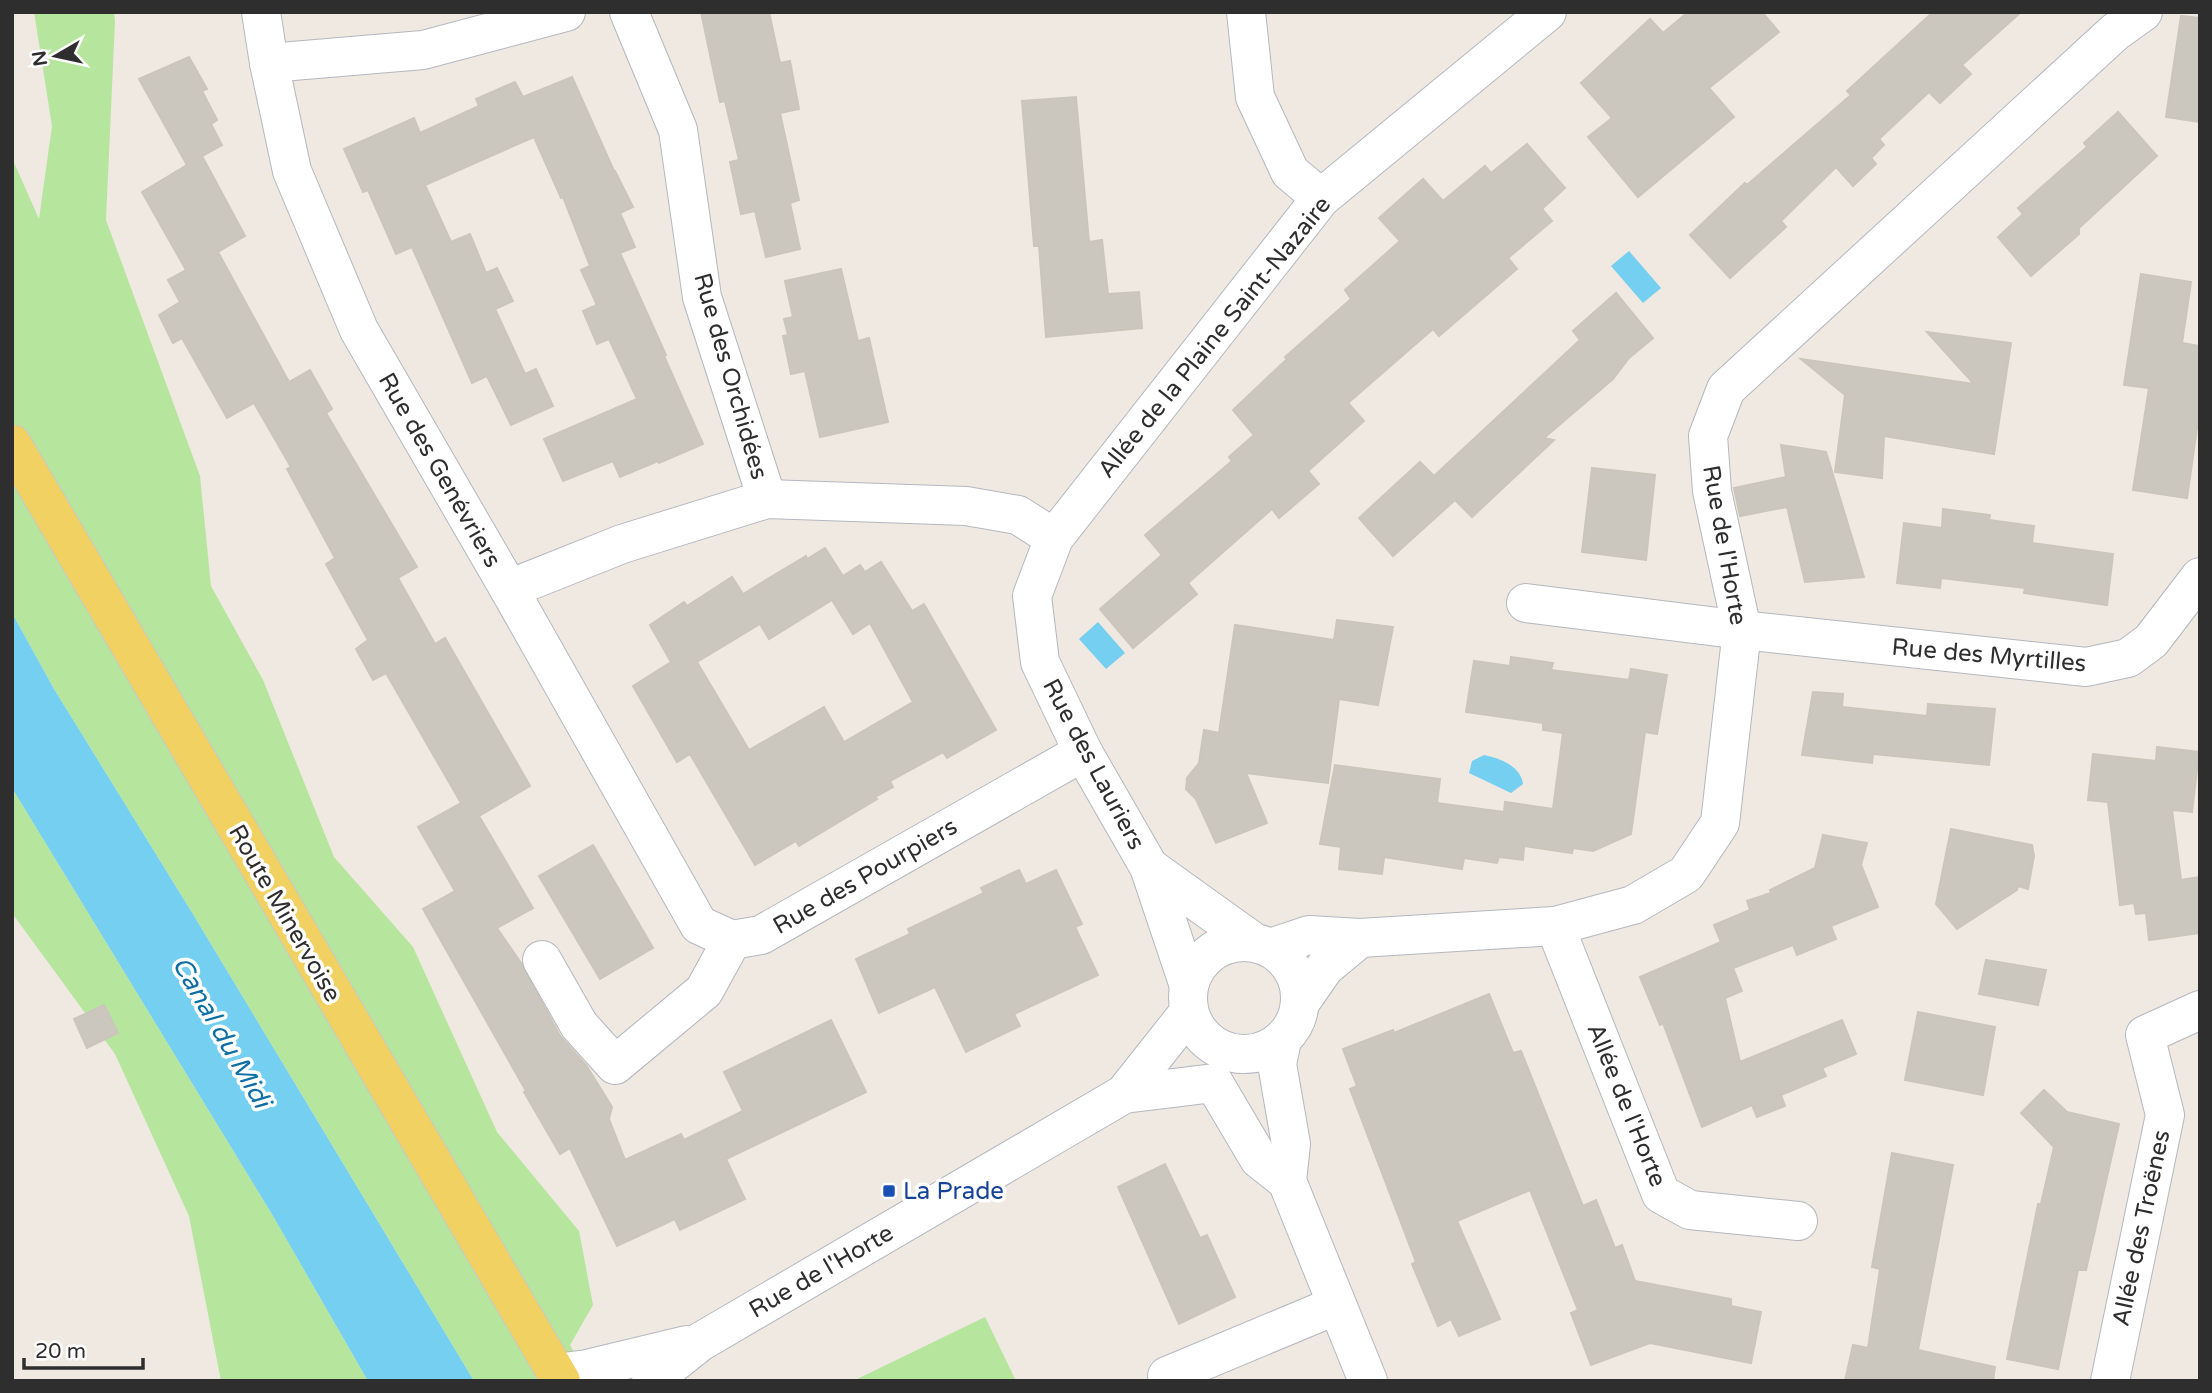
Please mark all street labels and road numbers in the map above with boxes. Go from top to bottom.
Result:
street label: Allée de la Plaine Saint-Nazaire [1092,191,1337,484]
street label: Rue des Orchidées [687,270,774,483]
street label: Rue des Genévriers [372,368,507,573]
street label: Rue de l'Horte [1696,463,1753,627]
street label: Rue des Myrtilles [1890,633,2087,678]
street label: Rue des Lauriers [1036,674,1151,855]
street label: Rue des Pourpiers [768,812,962,941]
street label: Route Minervoise [222,820,347,1007]
street label: Allée de l'Horte [1581,1019,1672,1191]
street label: Allée des Troënes [2107,1128,2176,1329]
street label: Rue de l'Horte [744,1218,899,1324]

